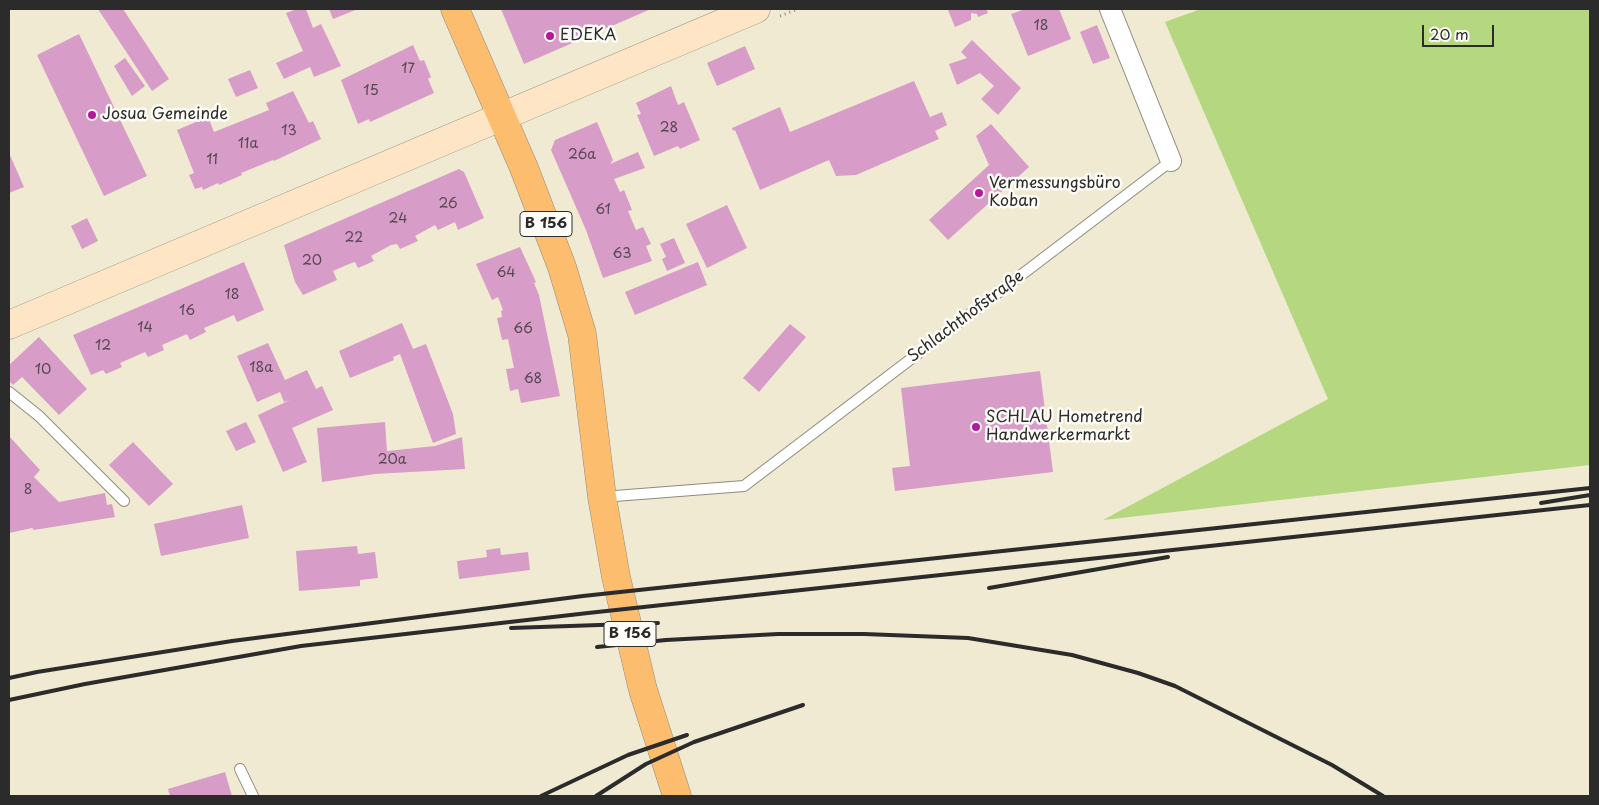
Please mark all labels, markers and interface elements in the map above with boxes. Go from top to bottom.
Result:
scale bar [1424,15,1496,47]
house number: 18 [1033,18,1049,34]
text: 20 m [1430,22,1469,45]
place label: EDEKA [560,26,616,46]
marker: EDEKA [544,30,556,42]
house number: 17 [401,61,415,77]
house number: 15 [363,83,379,99]
place label: Josua Gemeinde [102,105,228,125]
marker: Josua Gemeinde [86,109,98,121]
house number: 28 [660,120,678,136]
house number: 13 [281,123,297,139]
house number: 11a [238,136,258,152]
house number: 26a [568,147,596,163]
house number: 11 [206,152,218,168]
place label: Vermessungsbüro Koban [989,174,1121,212]
marker: Vermessungsbüro Koban [973,187,985,199]
house number: 26 [438,196,458,212]
house number: 61 [595,202,611,218]
house number: 24 [389,211,407,227]
road number: B 156 [520,212,572,236]
house number: 22 [345,230,363,246]
house number: 63 [613,246,631,262]
house number: 20 [302,253,322,269]
house number: 64 [496,265,516,281]
street label: Schlachthofstraße [904,267,1028,367]
house number: 18 [224,287,240,303]
house number: 16 [179,303,195,319]
house number: 14 [137,320,153,336]
house number: 66 [513,321,533,337]
house number: 12 [95,338,111,354]
house number: 18a [249,360,273,376]
house number: 10 [35,362,51,378]
house number: 68 [524,371,542,387]
place label: SCHLAU Hometrend Handwerkermarkt [986,408,1143,446]
marker: SCHLAU Hometrend Handwerkermarkt [970,421,982,433]
house number: 20a [378,452,406,468]
house number: 8 [24,482,32,498]
road number: B 156 [604,622,656,646]

